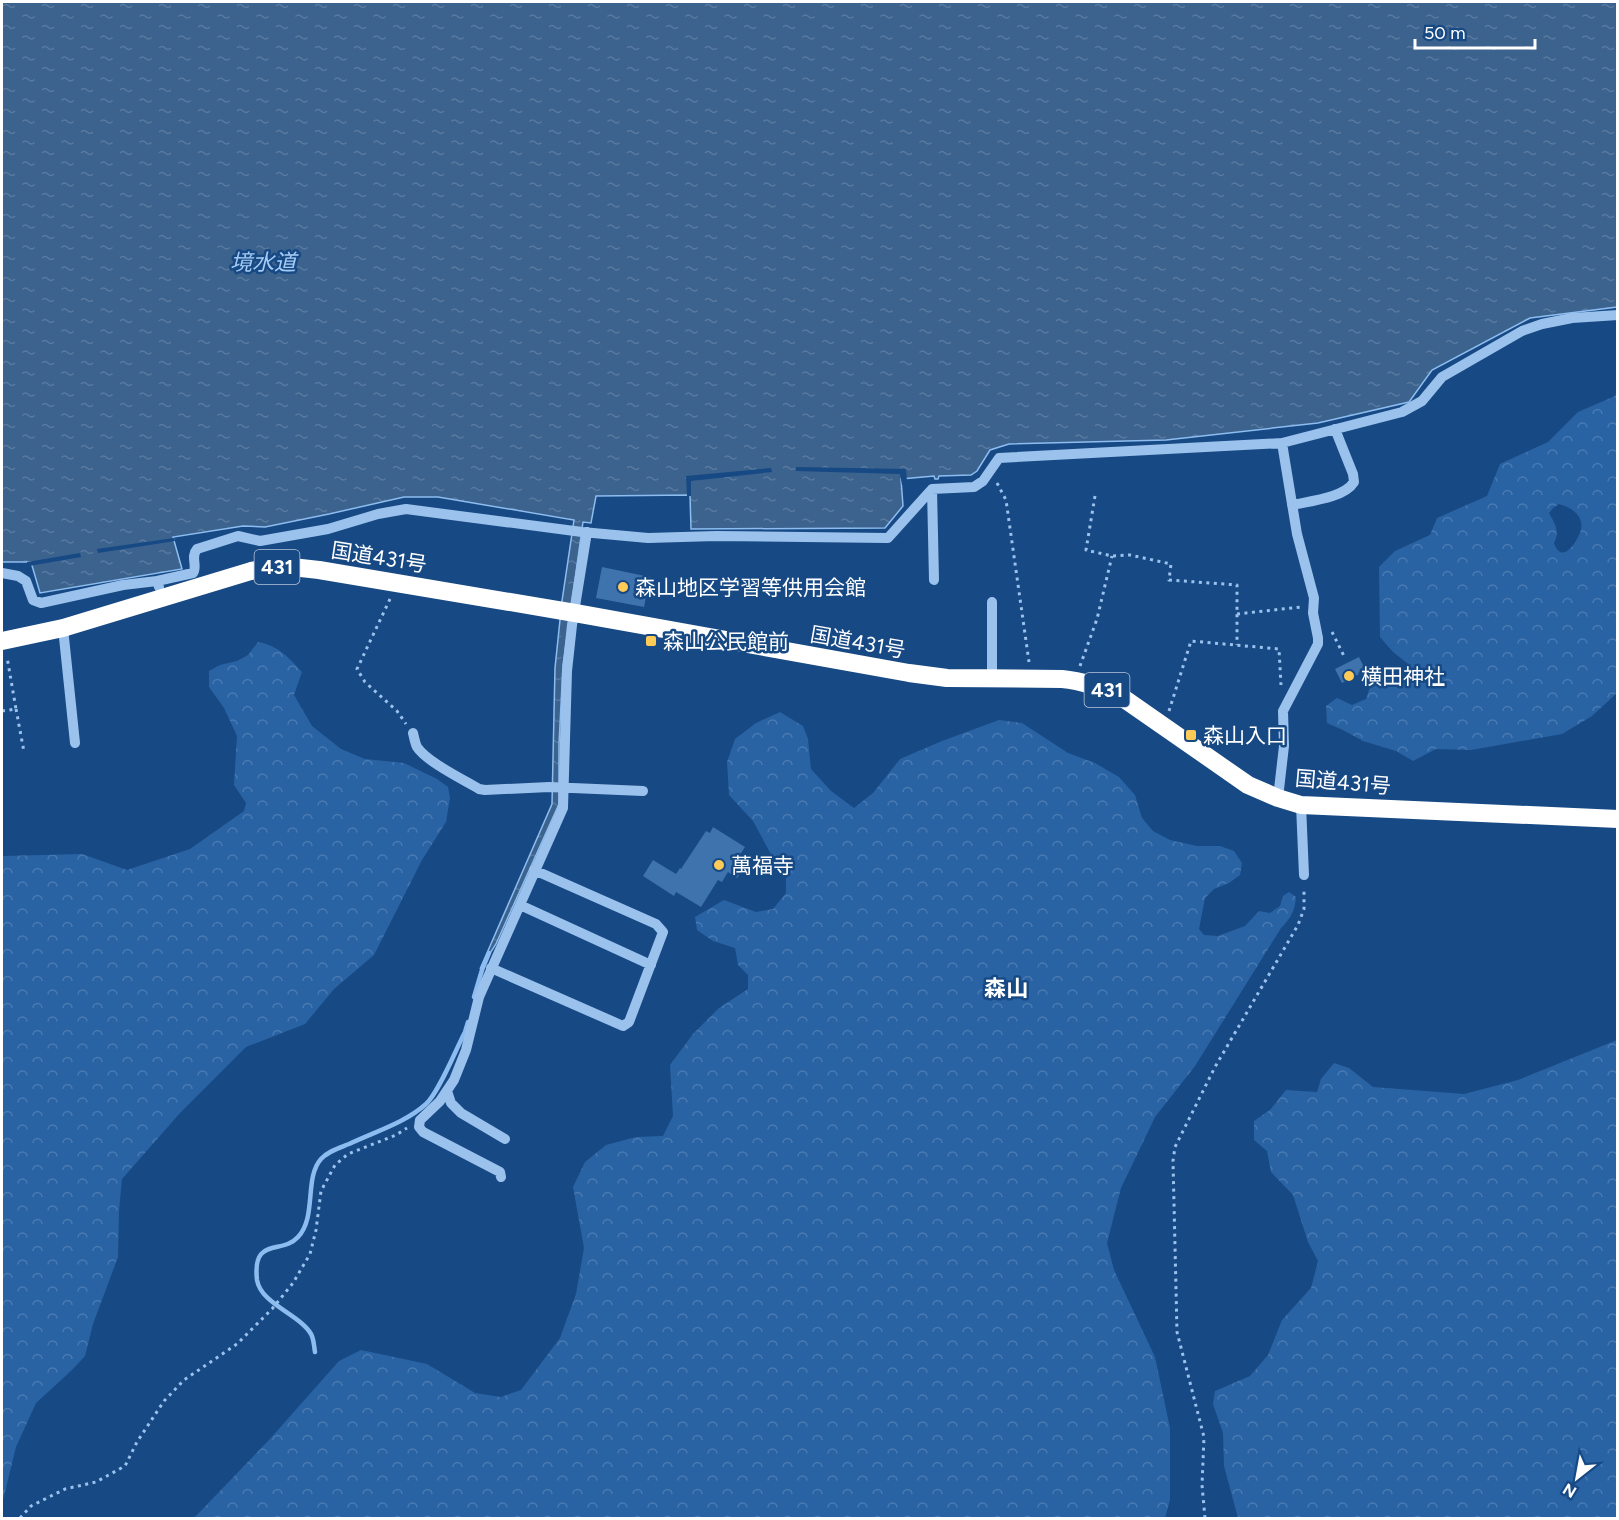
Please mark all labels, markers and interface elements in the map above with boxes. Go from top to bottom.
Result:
scale bar [1415,12,1535,50]
text: 50 m [1424,22,1466,44]
water label: 境水道 [230,249,299,276]
street label: 国道431号 [330,537,428,577]
road number: 431 [254,550,300,584]
place label: 森山地区学習等供用会館 [635,575,866,600]
marker: 森山地区学習等供用会館 [616,580,630,594]
street label: 国道431号 [808,621,908,663]
place label: 森山公民館前 [663,629,789,654]
marker: 森山公民館前 [644,634,658,648]
place label: 横田神社 [1361,664,1445,689]
marker: 横田神社 [1342,669,1356,683]
road number: 431 [1084,673,1130,707]
place label: 森山入口 [1203,723,1287,748]
marker: 森山入口 [1184,728,1198,742]
street label: 国道431号 [1294,765,1392,799]
place label: 萬福寺 [731,853,794,878]
marker: 萬福寺 [712,858,726,872]
district label: 森山 [984,975,1028,1002]
north arrow [1547,1448,1607,1508]
text: N [1559,1479,1580,1502]

